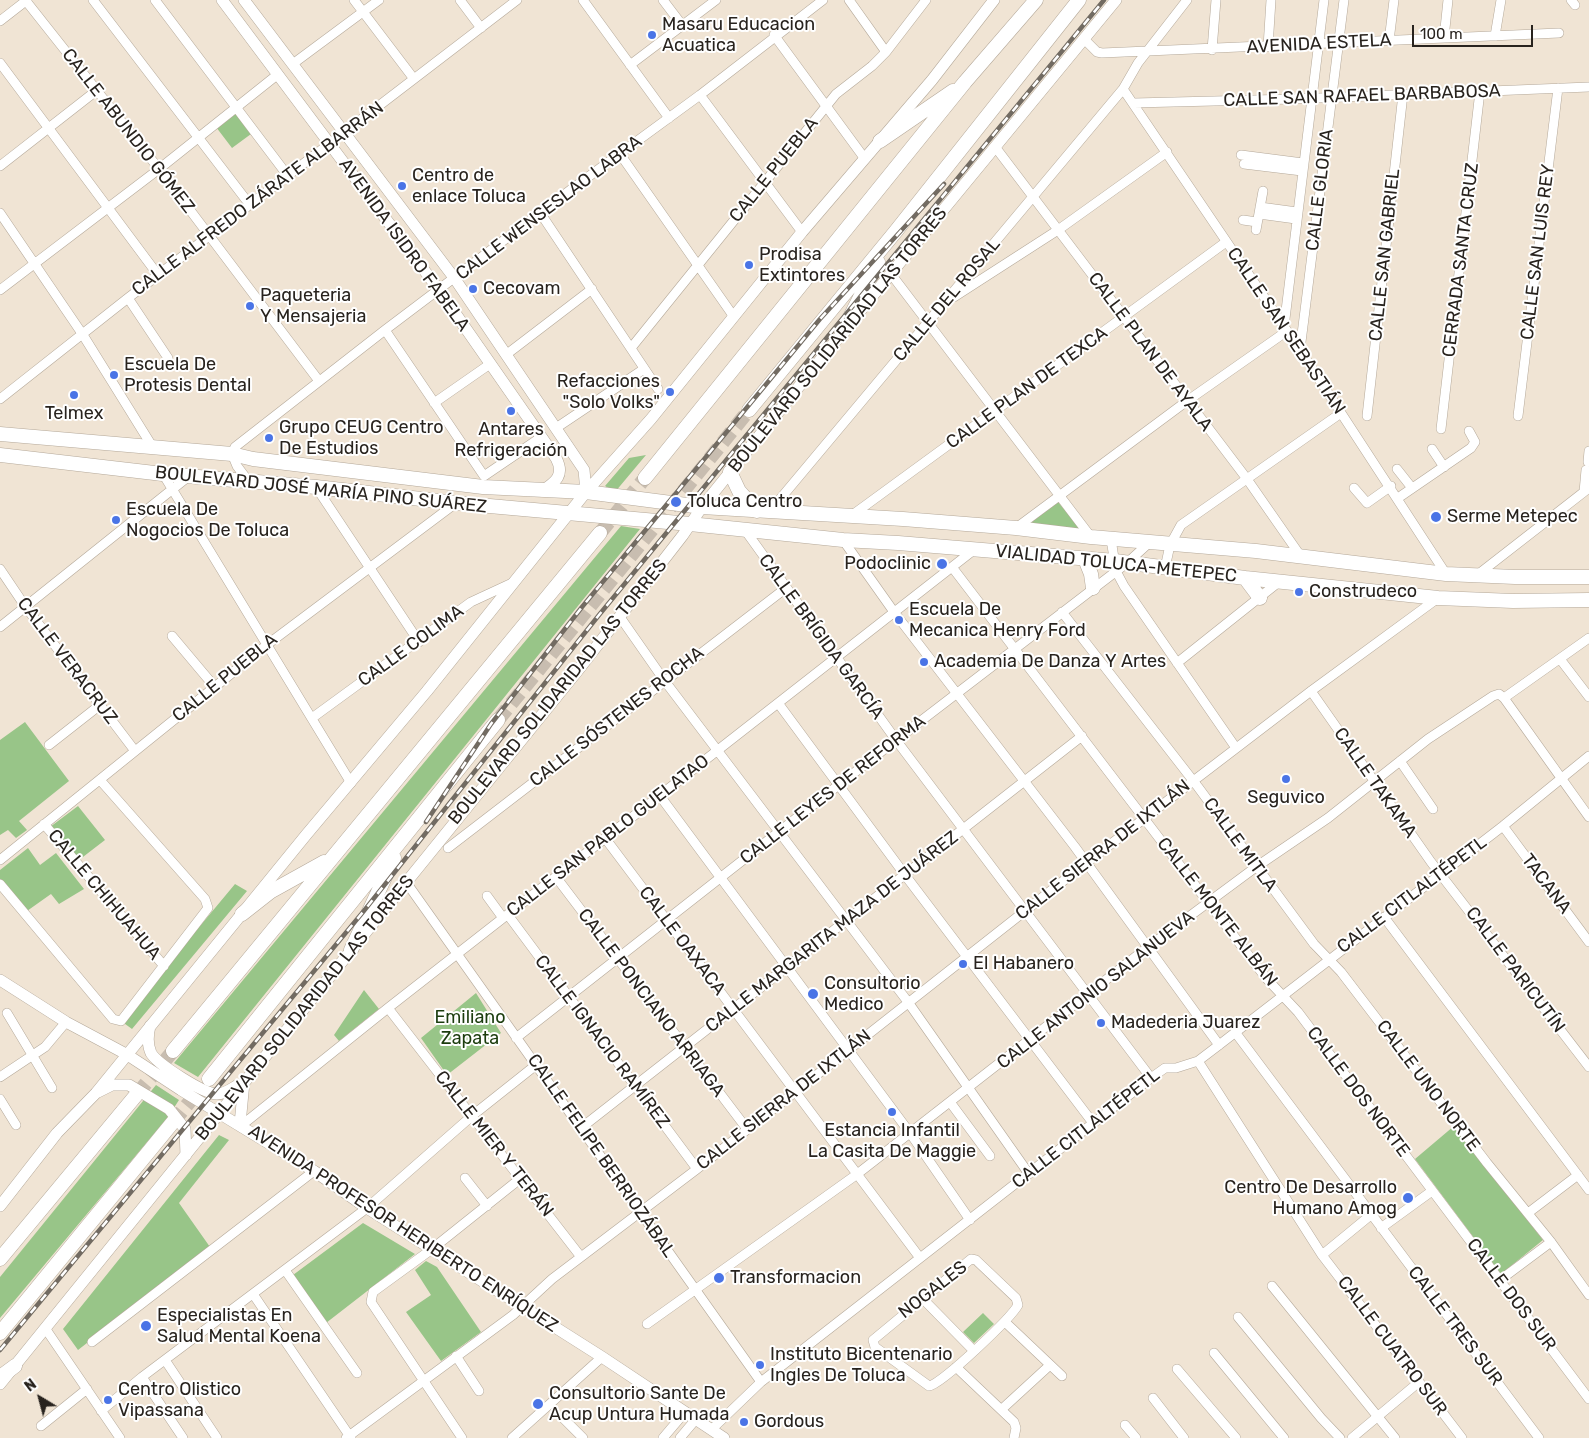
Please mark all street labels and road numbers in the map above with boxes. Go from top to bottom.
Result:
street label: AVENIDA ESTELA [1246,29,1392,59]
street label: CALLE ABUNDIO GÓMEZ [57,44,199,218]
street label: CALLE SAN RAFAEL BARBABOSA [1223,80,1501,112]
street label: CALLE ALFREDO ZÁRATE ALBARRÁN [128,97,388,301]
street label: CALLE PUEBLA [725,113,823,227]
street label: CALLE GLORIA [1302,128,1338,252]
street label: CALLE WENSESLAO LABRA [452,131,646,285]
street label: AVENIDA ISIDRO FABELA [334,154,474,336]
street label: CERRADA SANTA CRUZ [1438,162,1484,358]
street label: CALLE SAN LUIS REY [1517,163,1559,341]
street label: CALLE SAN GABRIEL [1365,168,1405,342]
street label: BOULEVARD SOLIDARIDAD LAS TORRES [724,203,952,477]
street label: CALLE DEL ROSAL [889,234,1005,366]
street label: CALLE SAN SEBASTIÁN [1222,244,1350,418]
street label: CALLE PLAN DE AYALA [1083,268,1217,436]
street label: CALLE PLAN DE TEXCA [942,322,1112,454]
street label: BOULEVARD JOSÉ MARÍA PINO SUÁREZ [154,462,488,518]
street label: VIALIDAD TOLUCA-METEPEC [994,541,1238,587]
street label: CALLE BRÍGIDA GARCÍA [754,550,888,724]
street label: BOULEVARD SOLIDARIDAD LAS TORRES [444,555,672,829]
street label: CALLE VERACRUZ [12,593,122,729]
street label: CALLE COLIMA [354,601,468,691]
street label: CALLE PUEBLA [168,629,282,727]
street label: CALLE SÓSTENES ROCHA [526,642,708,792]
street label: CALLE LEYES DE REFORMA [736,711,930,869]
street label: CALLE TAKAMA [1329,724,1421,842]
street label: CALLE SAN PABLO GUELATAO [503,750,713,922]
street label: CALLE SIERRA DE IXTLÁN [1011,775,1195,925]
street label: CALLE MITLA [1199,794,1281,896]
street label: CALLE CHIHUAHUA [43,825,165,965]
street label: CALLE MARGARITA MAZA DE JUÁREZ [701,827,963,1037]
street label: CALLE CITLALTÉPETL [1333,832,1491,958]
street label: CALLE MONTE ALBÁN [1152,833,1282,991]
street label: TACANA [1516,850,1576,918]
street label: BOULEVARD SOLIDARIDAD LAS TORRES [191,871,419,1145]
street label: CALLE OAXACA [634,882,730,1000]
street label: CALLE PARICUTÍN [1461,903,1569,1037]
street label: CALLE PONCIANO ARRIAGA [573,905,729,1101]
street label: CALLE ANTONIO SALANUEVA [993,906,1199,1074]
street label: CALLE IGNACIO RAMÍREZ [530,951,674,1133]
street label: CALLE UNO NORTE [1372,1016,1484,1156]
street label: CALLE DOS NORTE [1302,1023,1414,1161]
street label: CALLE SIERRA DE IXTLÁN [692,1025,876,1175]
street label: CALLE FELIPE BERRIOZÁBAL [522,1050,680,1262]
street label: CALLE CITLALTÉPETL [1008,1065,1164,1193]
street label: CALLE MIER Y TERÁN [430,1067,558,1221]
street label: AVENIDA PROFESOR HERIBERTO ENRÍQUEZ [244,1121,562,1337]
street label: CALLE DOS SUR [1462,1234,1560,1356]
street label: NOGALES [894,1257,972,1323]
street label: CALLE TRES SUR [1403,1262,1507,1390]
street label: CALLE CUATRO SUR [1333,1272,1451,1420]

